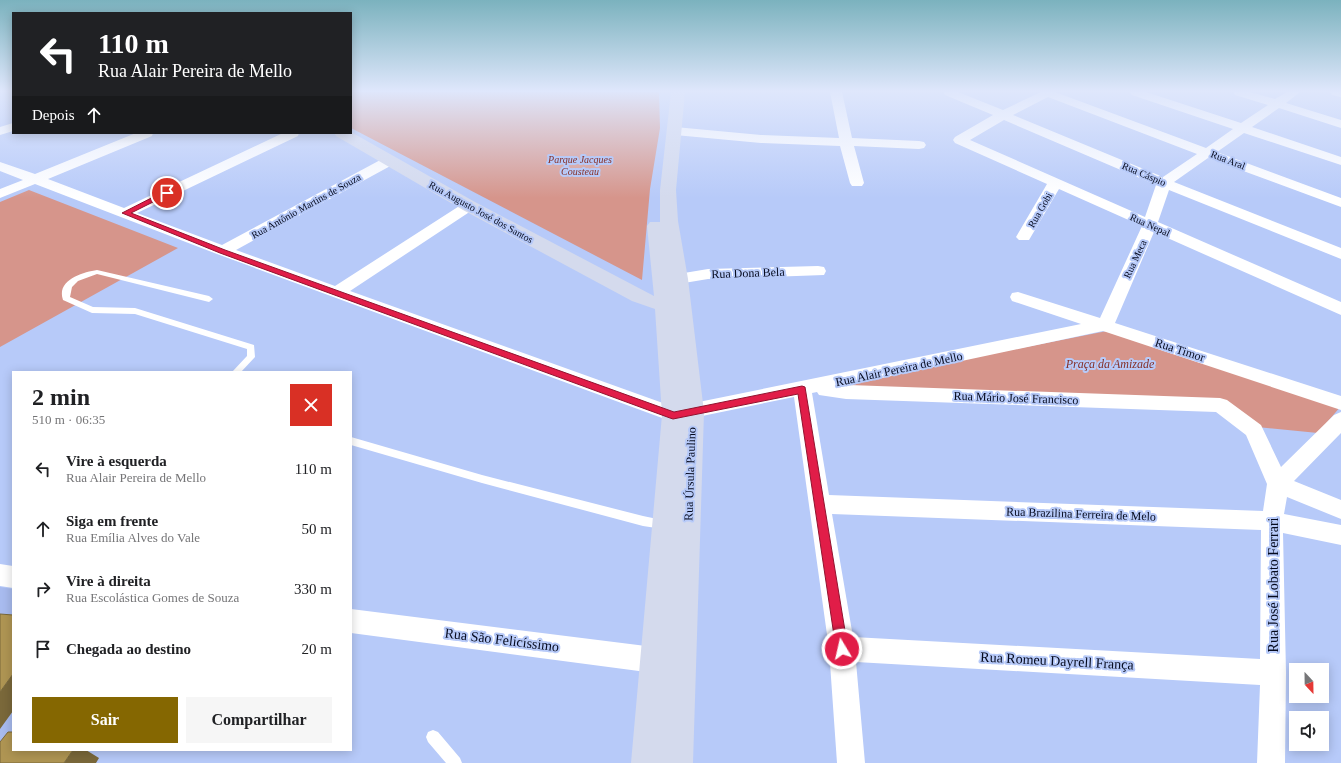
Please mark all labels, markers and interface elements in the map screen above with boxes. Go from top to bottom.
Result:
icon: left [32,28,84,80]
text: 110 m [98,28,169,59]
text: Rua Alair Pereira de Mello [98,61,292,81]
icon: ahead [83,104,105,126]
text: Depois [32,107,75,123]
street label: Rua Aral [1209,148,1247,172]
park label: Parque Jacques Cousteau [547,154,612,177]
street label: Rua Cáspio [1120,160,1168,188]
street label: Rua Antônio Martins de Souza [249,171,363,241]
pin [150,176,184,210]
street label: Rua Augusto José dos Santos [427,179,535,245]
icon: arrive [156,182,178,204]
street label: Rua Gobi [1026,190,1055,229]
street label: Rua Nepal [1128,211,1172,239]
street label: Rua Meca [1121,238,1149,280]
street label: Rua Dona Bela [711,265,786,281]
street label: Rua Timor [1153,335,1207,365]
street label: Rua Alair Pereira de Mello [834,349,964,389]
park label: Praça da Amizade [1065,357,1155,371]
text: 2 min [32,384,90,410]
button: close [290,384,332,426]
street label: Rua Mário José Francisco [953,389,1079,407]
text: 510 m · 06:35 [32,412,105,427]
street label: Rua Úrsula Paulino [681,427,699,521]
text: Vire à esquerda [66,453,167,469]
icon: left [32,458,54,480]
text: 110 m [295,461,332,477]
text: Rua Alair Pereira de Mello [66,470,206,485]
street label: Rua Brazilina Ferreira de Melo [1006,504,1156,524]
text: Siga em frente [66,513,158,529]
street label: Rua José Lobato Ferrari [1266,517,1281,652]
icon: ahead [32,518,54,540]
text: 50 m [302,521,332,537]
text: Rua Emília Alves do Vale [66,530,200,545]
text: Vire à direita [66,573,151,589]
icon: right [32,578,54,600]
text: 330 m [294,581,332,597]
text: Rua Escolástica Gomes de Souza [66,590,239,605]
street label: Rua São Felicíssimo [444,626,560,654]
position arrow [821,628,863,670]
icon: arrive [32,638,54,660]
text: Chegada ao destino [66,641,191,657]
text: 20 m [302,641,332,657]
street label: Rua Romeu Dayrell França [980,649,1135,673]
north arrow [1289,663,1329,703]
map controls [1289,663,1329,751]
button: Sair [32,697,178,743]
button: Compartilhar [186,697,332,743]
button: sound [1289,711,1329,751]

